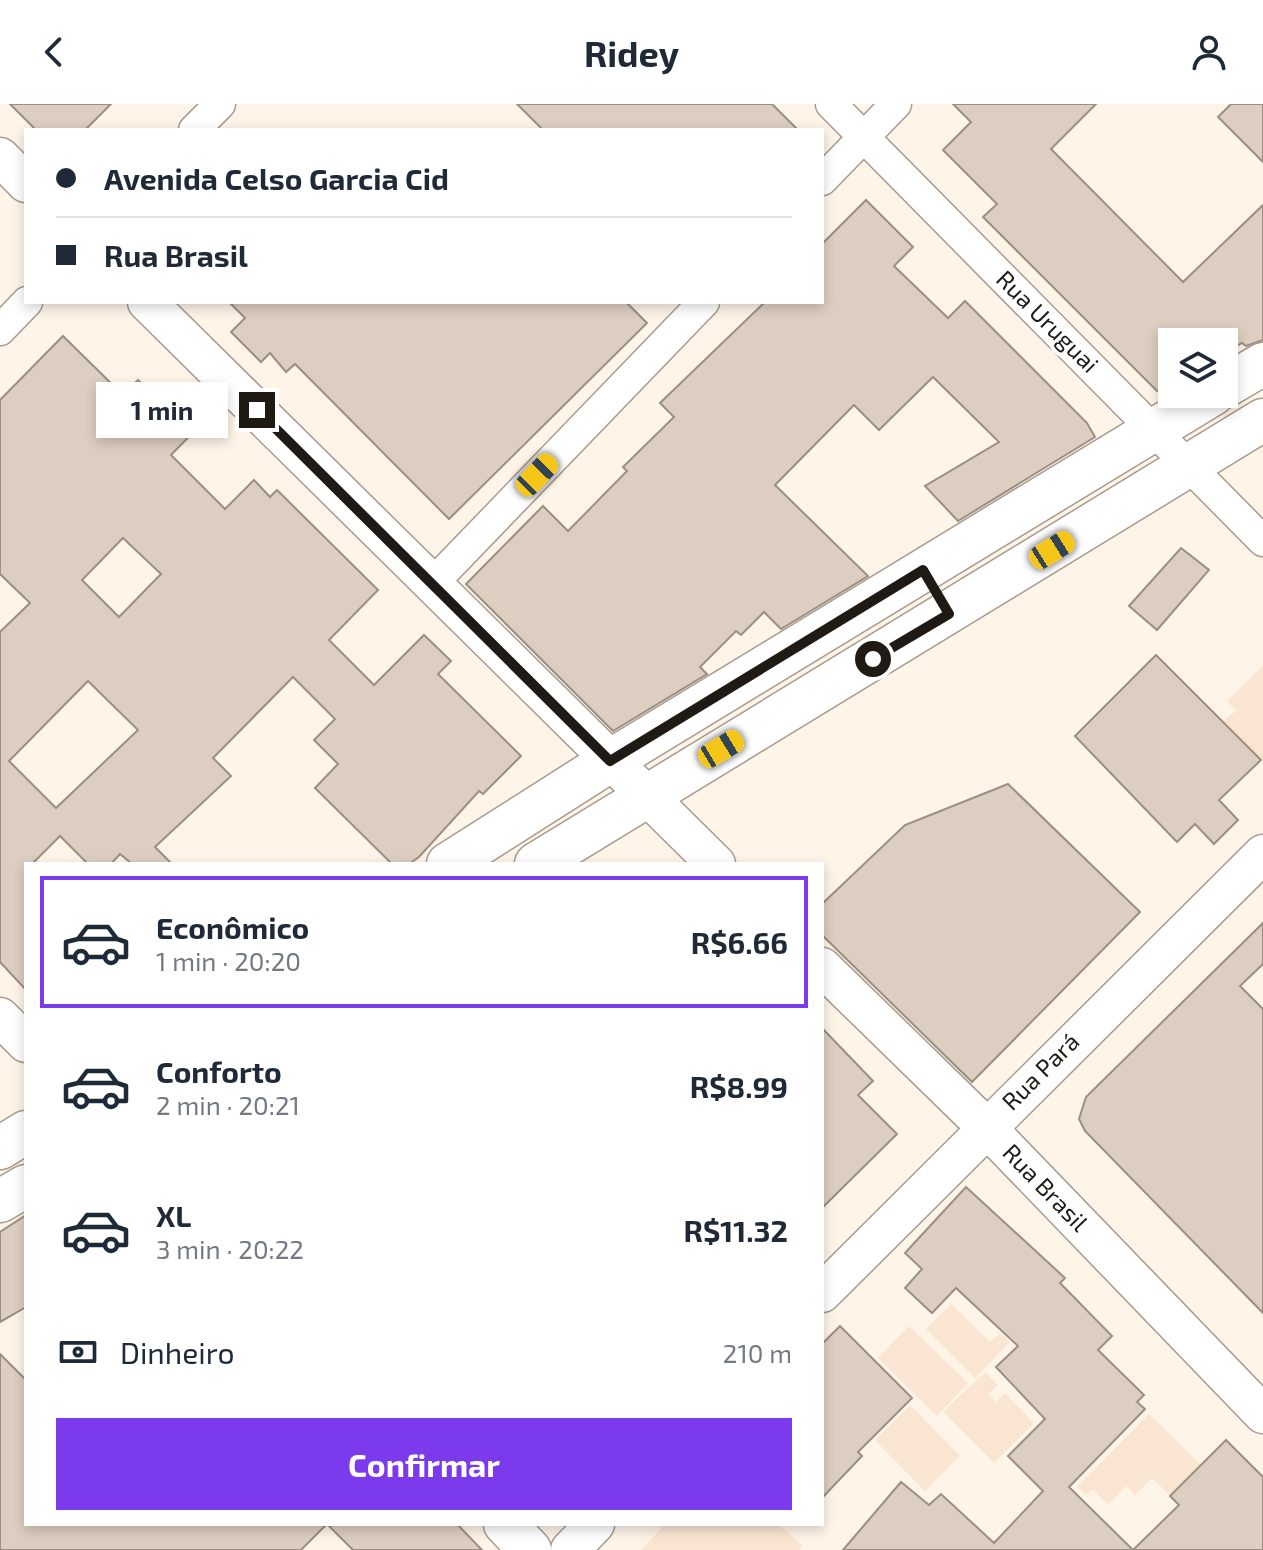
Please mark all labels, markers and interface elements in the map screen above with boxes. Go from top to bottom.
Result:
icon: back [32,30,76,74]
icon: person [1187,30,1231,74]
text: Ridey [584,31,679,74]
text: Avenida Celso Garcia Cid [104,160,449,196]
text: Rua Brasil [104,237,248,273]
street label: Rua Uruguai [991,264,1105,378]
map controls [1158,328,1238,408]
button: layers [1158,328,1238,408]
callout: 1 min [97,382,229,438]
route end [239,392,275,428]
text: 1 min [131,394,193,425]
car [512,449,562,501]
car [1025,527,1079,573]
route start [855,641,891,677]
car [694,726,748,772]
icon: car [60,906,132,978]
text: Econômico [156,909,309,945]
text: R$6.66 [691,924,788,960]
text: 1 min · 20:20 [156,945,301,976]
street label: Rua Pará [995,1026,1085,1116]
icon: car [60,1050,132,1122]
text: Conforto [156,1053,282,1089]
text: R$8.99 [690,1068,788,1104]
text: 2 min · 20:21 [156,1089,300,1120]
street label: Rua Brasil [997,1137,1095,1237]
icon: car [60,1194,132,1266]
text: XL [156,1197,191,1233]
text: R$11.32 [684,1212,788,1248]
text: 3 min · 20:22 [156,1233,304,1264]
icon: cash [56,1330,100,1374]
text: Dinheiro [120,1334,234,1370]
text: 210 m [723,1337,792,1368]
button: Confirmar [56,1418,792,1510]

